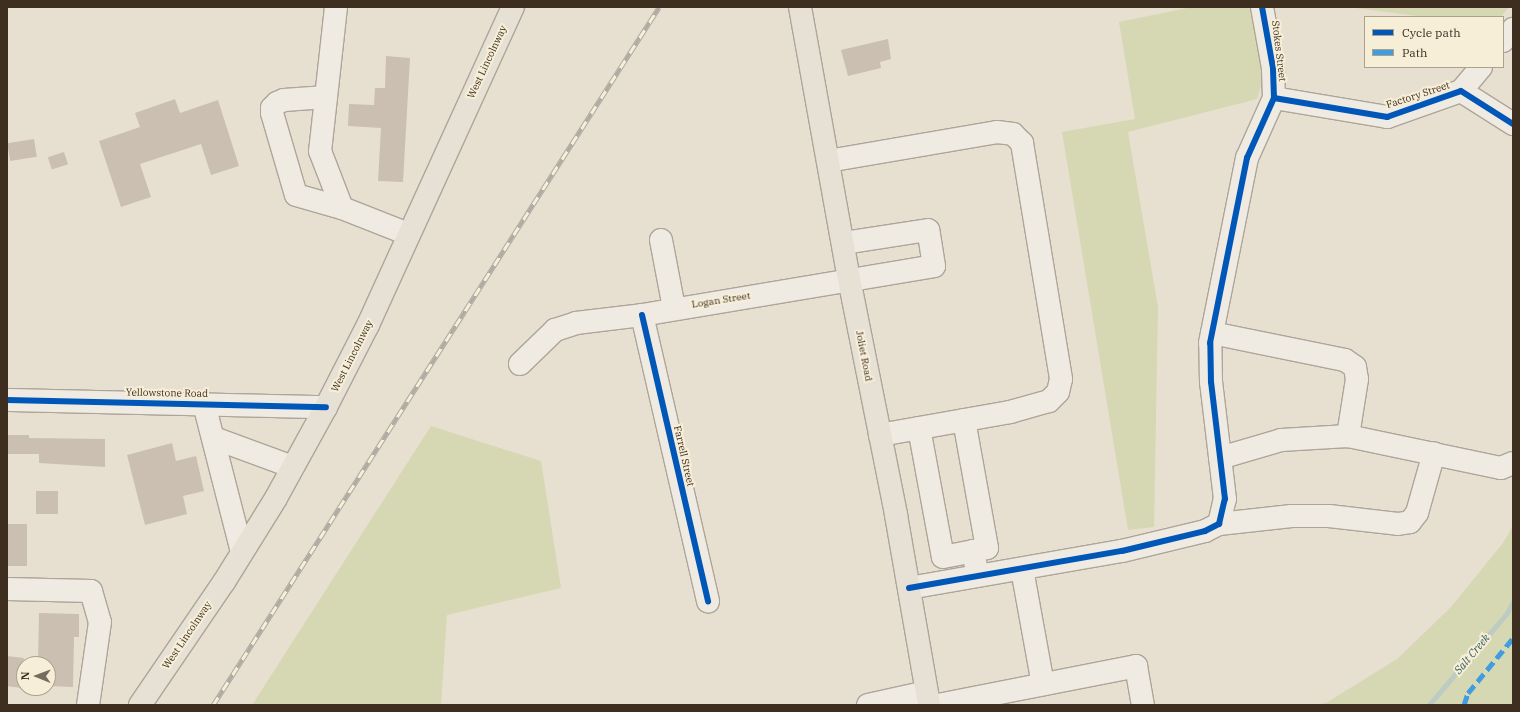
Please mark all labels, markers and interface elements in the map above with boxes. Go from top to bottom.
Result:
legend [1364,16,1504,68]
street label: Stokes Street [1269,20,1289,82]
street label: West Lincolnway [465,24,509,100]
text: Cycle path [1402,25,1461,40]
text: Path [1402,45,1427,60]
street label: Factory Street [1385,79,1451,111]
street label: Logan Street [691,289,751,311]
street label: West Lincolnway [329,318,375,394]
street label: Joliet Road [853,330,875,382]
street label: Yellowstone Road [126,386,208,400]
street label: Farrell Street [671,424,697,488]
street label: West Lincolnway [160,599,214,671]
water label: Salt Creek [1451,631,1493,677]
north arrow [16,656,56,696]
text: N [18,671,32,680]

